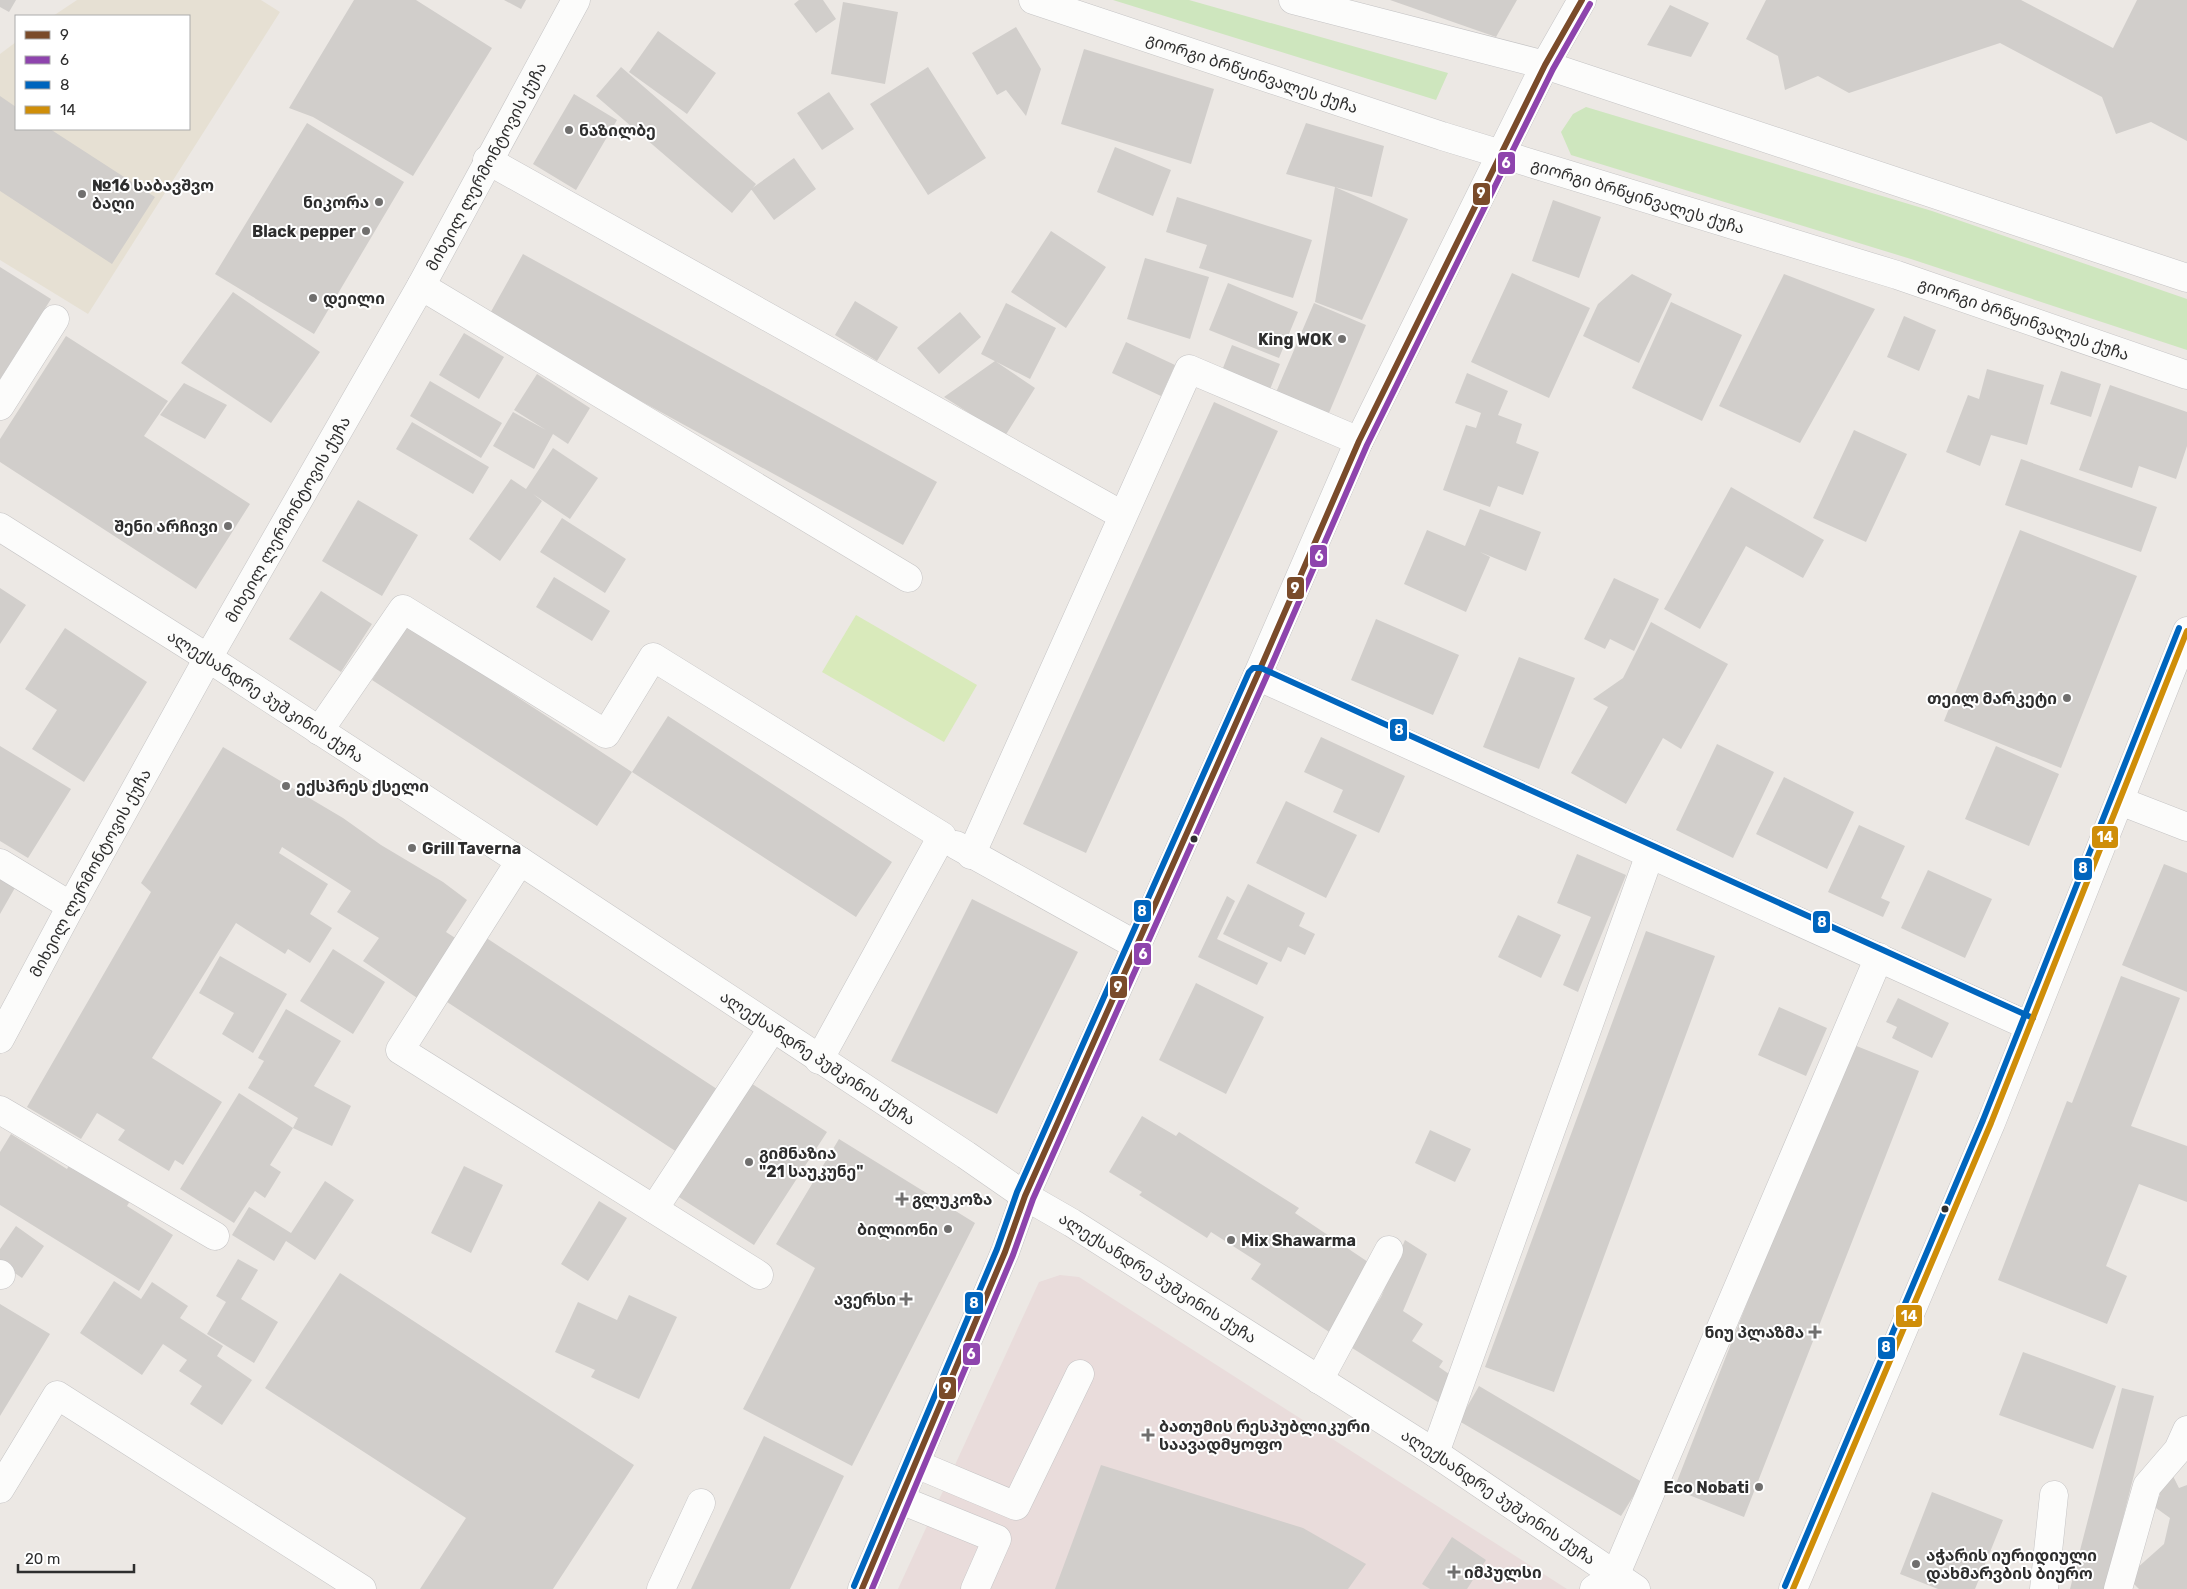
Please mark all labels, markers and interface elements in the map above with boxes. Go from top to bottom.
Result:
legend [15,15,190,130]
text: 9 [60,26,69,44]
street label: გიორგი ბრწყინვალეს ქუჩა [1144,29,1360,117]
text: 6 [60,51,69,69]
street label: მიხეილ ლერმონტოვის ქუჩა [422,59,551,274]
text: 8 [60,76,70,94]
text: 14 [60,101,76,119]
place label: ნაზილბე [579,121,656,141]
marker: ნაზილბე [563,124,575,136]
line badge: 6 [1497,151,1516,175]
text: 6 [1501,155,1511,172]
street label: გიორგი ბრწყინვალეს ქუჩა [1529,155,1747,238]
place label: №16 საბავშვო ბაღი [92,176,214,214]
line badge: 9 [1472,182,1491,206]
text: 9 [1477,185,1486,202]
marker: №16 საბავშვო ბაღი [76,188,88,200]
place label: ნიკორა [303,193,369,212]
marker: ნიკორა [373,196,385,208]
place label: Black pepper [252,222,357,241]
marker: Black pepper [360,225,372,237]
street label: გიორგი ბრწყინვალეს ქუჩა [1916,274,2132,364]
place label: დეილი [323,289,385,309]
marker: დეილი [307,292,319,304]
place label: King WOK [1258,330,1332,349]
marker: King WOK [1336,333,1348,345]
street label: მიხეილ ლერმონტოვის ქუჩა [221,413,354,626]
place label: შენი არჩივი [114,517,218,536]
marker: შენი არჩივი [222,520,234,532]
line badge: 6 [1309,544,1328,568]
text: 6 [1314,548,1324,565]
line badge: 9 [1286,576,1305,600]
text: 9 [1291,580,1300,597]
street label: ალექსანდრე პუშკინის ქუჩა [164,626,367,767]
place label: თეილ მარკეტი [1927,689,2057,709]
marker: თეილ მარკეტი [2061,692,2073,704]
line badge: 8 [1389,718,1408,742]
text: 8 [1394,722,1404,739]
street label: მიხეილ ლერმონტოვის ქუჩა [26,766,155,980]
place label: ექსპრეს ქსელი [296,777,429,797]
marker: ექსპრეს ქსელი [280,780,292,792]
line badge: 14 [2091,825,2119,849]
text: 14 [2097,829,2114,846]
unlabelled marker [1189,834,1199,844]
place label: Grill Taverna [422,839,521,858]
marker: Grill Taverna [406,842,418,854]
line badge: 8 [2073,857,2093,881]
text: 8 [2078,860,2088,877]
line badge: 8 [1133,899,1152,923]
text: 8 [1137,903,1147,920]
line badge: 8 [1812,910,1831,934]
text: 8 [1817,914,1827,931]
line badge: 6 [1133,942,1152,966]
text: 6 [1138,946,1148,963]
line badge: 9 [1109,975,1128,999]
text: 9 [1114,979,1123,996]
street label: ალექსანდრე პუშკინის ქუჩა [717,987,919,1129]
place label: გიმნაზია "21 საუკუნე" [759,1144,863,1181]
marker: გიმნაზია "21 საუკუნე" [743,1156,755,1168]
place label: გლუკოზა [912,1190,992,1210]
marker: გლუკოზა [896,1193,908,1205]
unlabelled marker [1940,1204,1950,1214]
street label: ალექსანდრე პუშკინის ქუჩა [1056,1209,1260,1347]
place label: ბილიონი [857,1220,938,1240]
marker: ბილიონი [942,1223,954,1235]
place label: Mix Shawarma [1241,1231,1356,1250]
marker: Mix Shawarma [1225,1234,1237,1246]
place label: ავერსი [834,1290,896,1309]
line badge: 8 [964,1291,984,1315]
marker: ავერსი [900,1293,912,1305]
text: 8 [969,1295,979,1312]
line badge: 14 [1895,1304,1923,1328]
text: 14 [1901,1308,1918,1325]
place label: ნიუ პლაზმა [1704,1323,1804,1343]
marker: ნიუ პლაზმა [1808,1325,1822,1339]
line badge: 8 [1877,1336,1896,1360]
text: 8 [1881,1339,1891,1356]
line badge: 6 [962,1342,981,1366]
text: 6 [966,1346,976,1363]
line badge: 9 [938,1376,957,1400]
text: 9 [943,1380,952,1397]
place label: ბათუმის რესპუბლიკური საავადმყოფო [1159,1417,1370,1455]
street label: ალექსანდრე პუშკინის ქუჩა [1398,1425,1599,1569]
marker: ბათუმის რესპუბლიკური საავადმყოფო [1141,1428,1155,1442]
place label: Eco Nobati [1663,1478,1749,1497]
marker: Eco Nobati [1753,1481,1765,1493]
scale bar [18,1542,134,1574]
place label: აჭარის იურიდიული დახმარვბის ბიურო [1926,1546,2097,1584]
text: 20 m [25,1550,60,1568]
marker: აჭარის იურიდიული დახმარვბის ბიურო [1910,1558,1922,1570]
place label: იმპულსი [1464,1563,1542,1583]
marker: იმპულსი [1448,1566,1460,1578]

